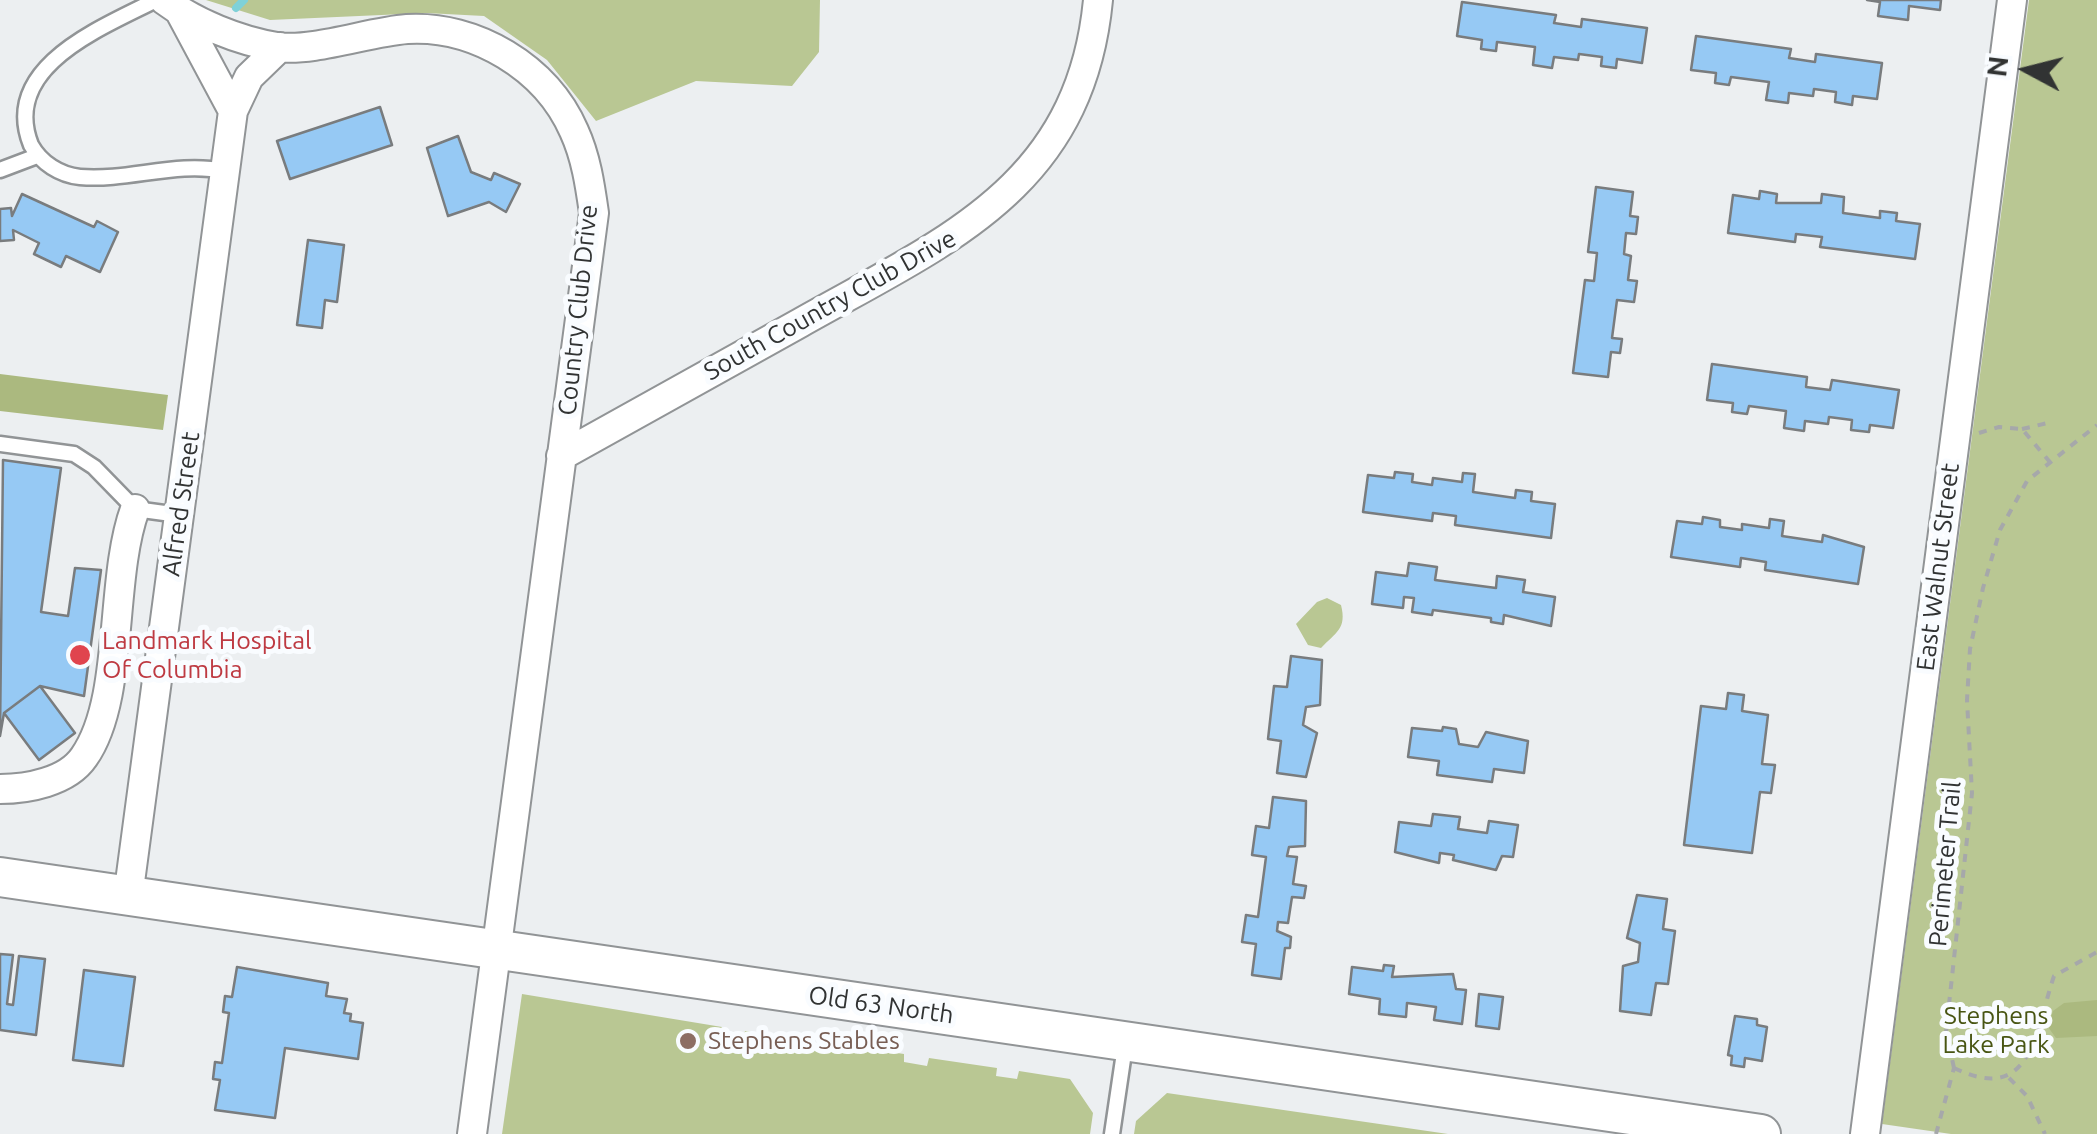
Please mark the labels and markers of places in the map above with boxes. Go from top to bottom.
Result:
place label: Landmark Hospital Of Columbia [102,626,312,685]
marker: Landmark Hospital Of Columbia [67,642,93,668]
place label: Stephens Stables [708,1026,900,1056]
marker: Stephens Stables [677,1030,699,1052]

